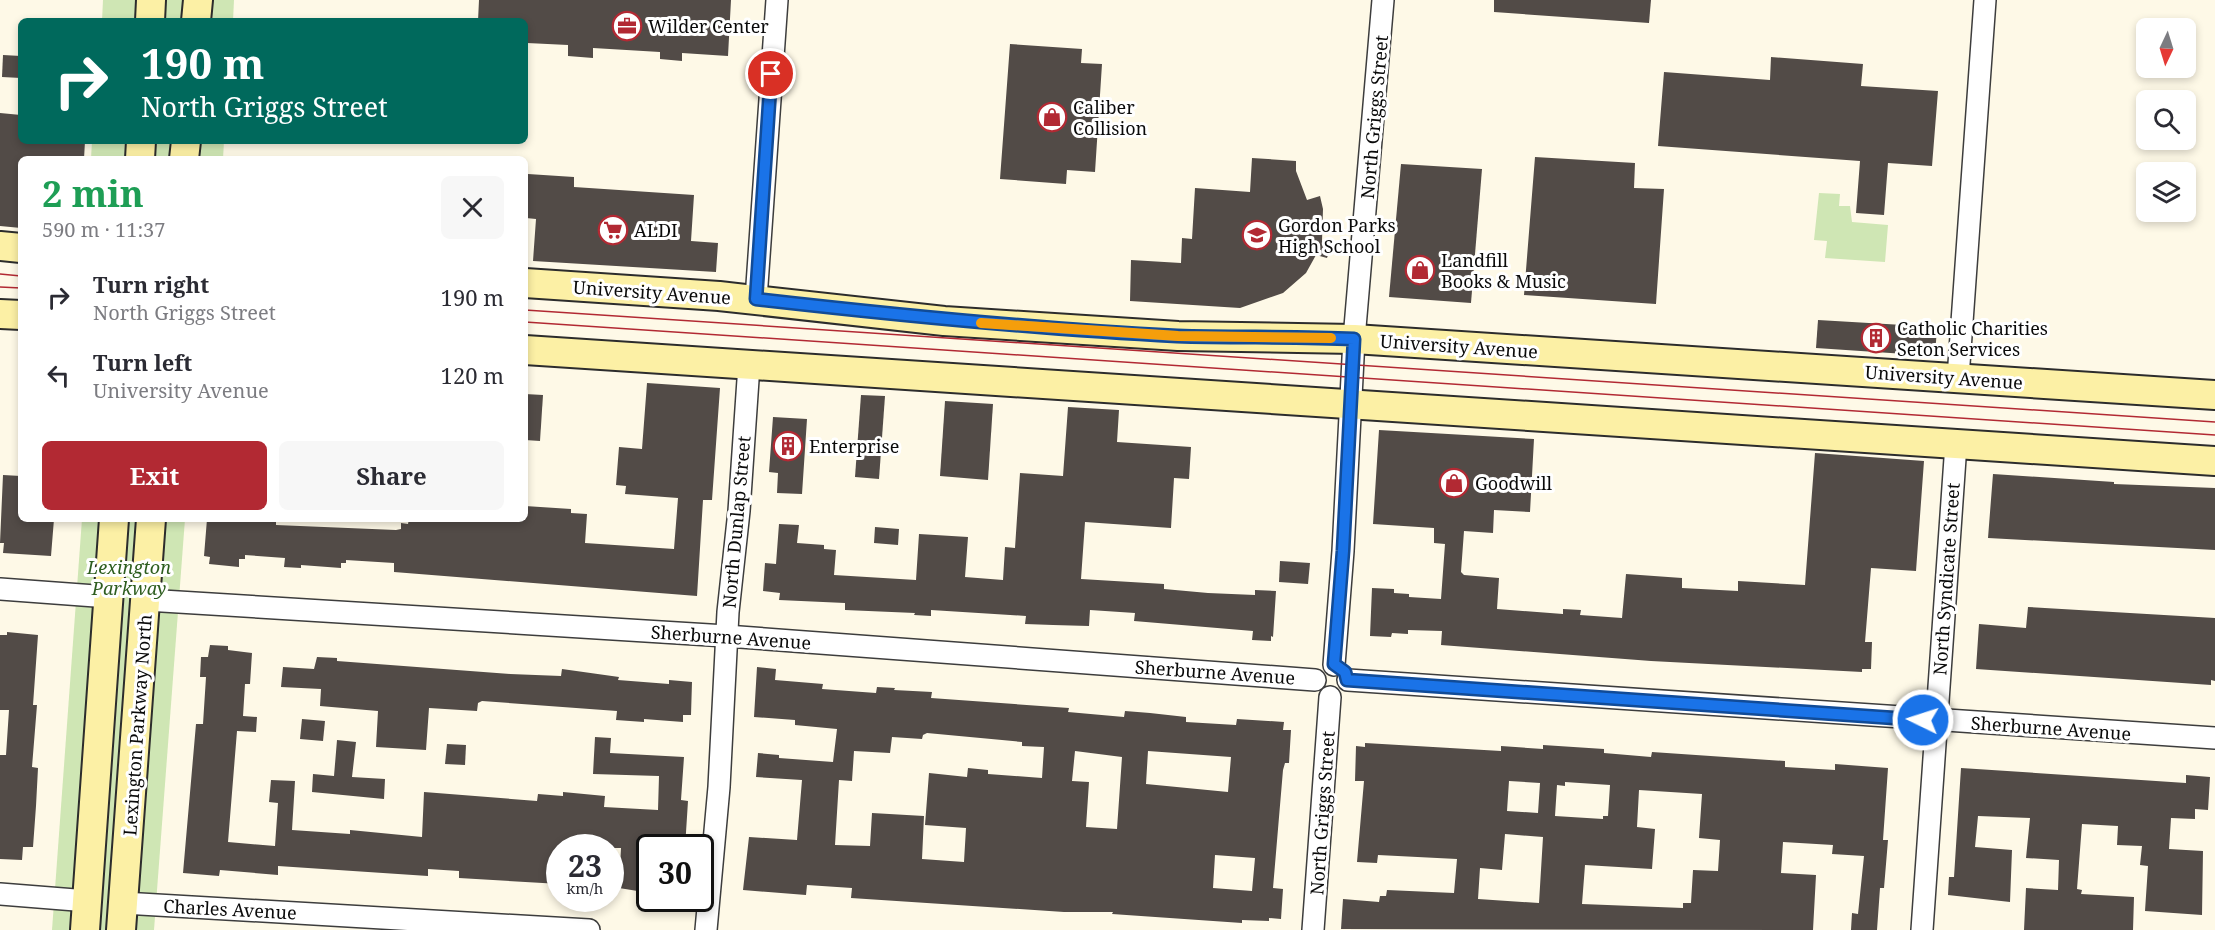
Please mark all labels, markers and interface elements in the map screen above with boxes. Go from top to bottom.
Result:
office icon: Wilder Center [611,10,643,42]
place label: Wilder Center [648,14,769,38]
north arrow [2136,18,2196,78]
map controls [2136,18,2196,222]
text: 190 m [141,34,265,91]
street label: North Griggs Street [1355,34,1393,200]
icon: right [42,42,120,120]
pin [745,48,796,99]
icon: arrive [754,57,787,90]
text: North Griggs Street [141,88,388,125]
button: search [2136,90,2196,150]
place label: Caliber Collision [1073,95,1148,140]
shop icon: Caliber Collision [1036,101,1068,133]
button: layers [2136,162,2196,222]
text: 2 min [42,169,144,218]
button: close [441,176,504,239]
place label: Gordon Parks High School [1278,213,1396,258]
supermarket icon: ALDI [597,214,629,246]
text: 590 m · 11:37 [42,216,165,243]
place label: ALDI [634,218,678,242]
school or university icon: Gordon Parks High School [1241,219,1273,251]
place label: Landfill Books & Music [1441,248,1566,293]
shop icon: Landfill Books & Music [1404,254,1436,286]
text: Turn right [93,269,209,299]
street label: University Avenue [572,275,732,309]
icon: right [42,281,75,314]
text: 190 m [441,282,504,312]
text: North Griggs Street [93,299,276,326]
place label: Catholic Charities Seton Services [1897,316,2048,361]
building icon: Catholic Charities Seton Services [1860,322,1892,354]
street label: University Avenue [1379,329,1539,363]
text: Turn left [93,347,192,377]
icon: left [42,359,75,392]
text: 120 m [441,360,504,390]
street label: University Avenue [1864,360,2024,394]
text: University Avenue [93,377,269,404]
building icon: Enterprise [772,430,804,462]
place label: Enterprise [809,434,899,458]
street label: North Dunlap Street [717,435,755,609]
button: Exit [42,441,267,510]
button: Share [279,441,504,510]
shop icon: Goodwill [1438,467,1470,499]
place label: Goodwill [1475,471,1553,495]
street label: North Syndicate Street [1927,482,1965,676]
park label: Lexington Parkway [86,555,171,600]
street label: Lexington Parkway North [117,614,157,836]
street label: Sherburne Avenue [650,619,812,655]
street label: Sherburne Avenue [1134,654,1296,690]
position arrow [1891,688,1955,752]
street label: Sherburne Avenue [1970,710,2132,746]
street label: North Griggs Street [1304,730,1340,896]
speed limit sign: 30 [636,834,714,912]
text: 23 [568,845,602,886]
text: km/h [567,878,603,898]
street label: Charles Avenue [163,894,297,924]

